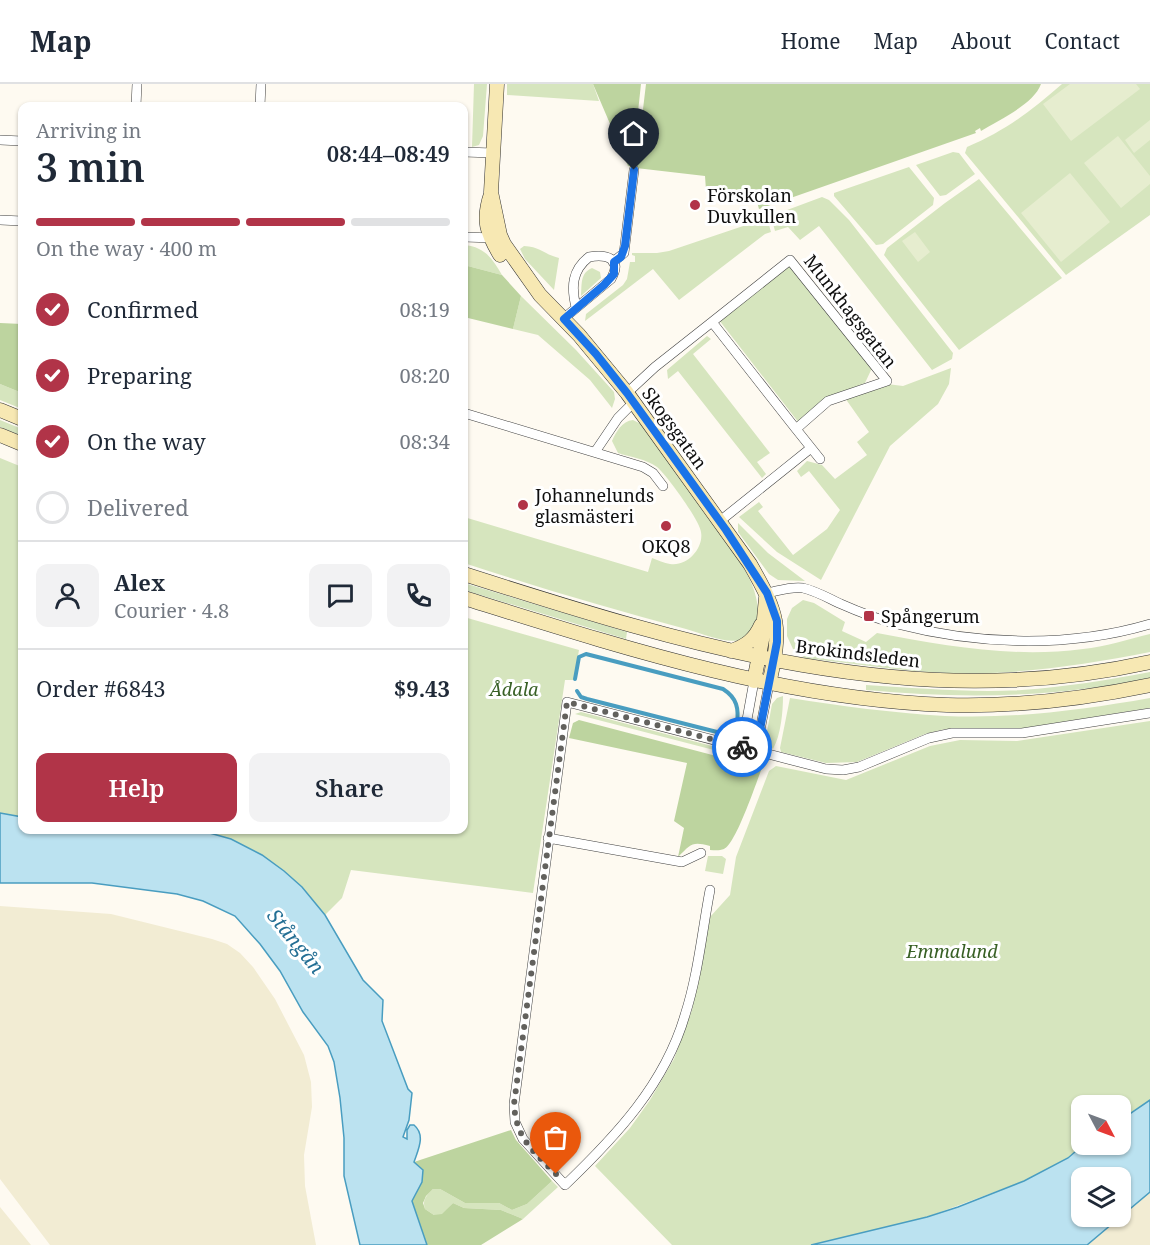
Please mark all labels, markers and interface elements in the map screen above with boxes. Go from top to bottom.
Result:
text: Map [30,22,92,60]
text: Home [781,27,841,55]
text: Map [874,27,918,55]
text: About [951,27,1012,55]
text: Contact [1045,27,1120,55]
pin [608,108,659,170]
text: Arriving in [36,117,141,144]
icon: home [617,117,650,150]
text: 08:44–08:49 [327,138,450,168]
text: 3 min [36,140,145,193]
place label: Förskolan Duvkullen [707,183,797,228]
marker: Förskolan Duvkullen [688,198,702,212]
text: On the way · 400 m [36,235,217,262]
street label: Munkhagsgatan [799,249,903,373]
icon: check [36,293,69,326]
text: Confirmed [87,294,198,324]
text: 08:19 [400,296,450,323]
icon: check [36,359,69,392]
text: Preparing [87,360,192,390]
text: 08:20 [400,362,450,389]
street label: Skogsgatan [637,382,713,474]
icon: check [36,425,69,458]
text: On the way [87,426,206,456]
text: 08:34 [400,428,450,455]
place label: Johannelunds glasmästeri [534,483,654,528]
text: Delivered [87,492,189,522]
marker: Johannelunds glasmästeri [516,498,530,512]
marker: OKQ8 [659,519,673,533]
place label: OKQ8 [641,534,691,558]
button: person [36,564,99,627]
button: chat [309,564,372,627]
button: phone [387,564,450,627]
text: Alex [114,567,165,597]
text: Courier · 4.8 [114,597,229,624]
place label: Spångerum [881,604,980,628]
marker: Spångerum [862,609,876,623]
street label: Brokindsleden [794,633,922,673]
text: Order #6843 [36,673,166,703]
text: $9.43 [394,673,450,703]
park label: Ådala [487,677,539,701]
courier [712,717,772,777]
icon: bike [726,731,759,764]
button: Help [36,753,237,822]
button: Share [249,753,450,822]
water label: Stångån [261,903,331,979]
park label: Emmalund [905,939,998,963]
north arrow [1071,1095,1131,1155]
map controls [1071,1095,1131,1227]
pin [530,1112,581,1174]
icon: bag [539,1121,572,1154]
button: layers [1071,1167,1131,1227]

